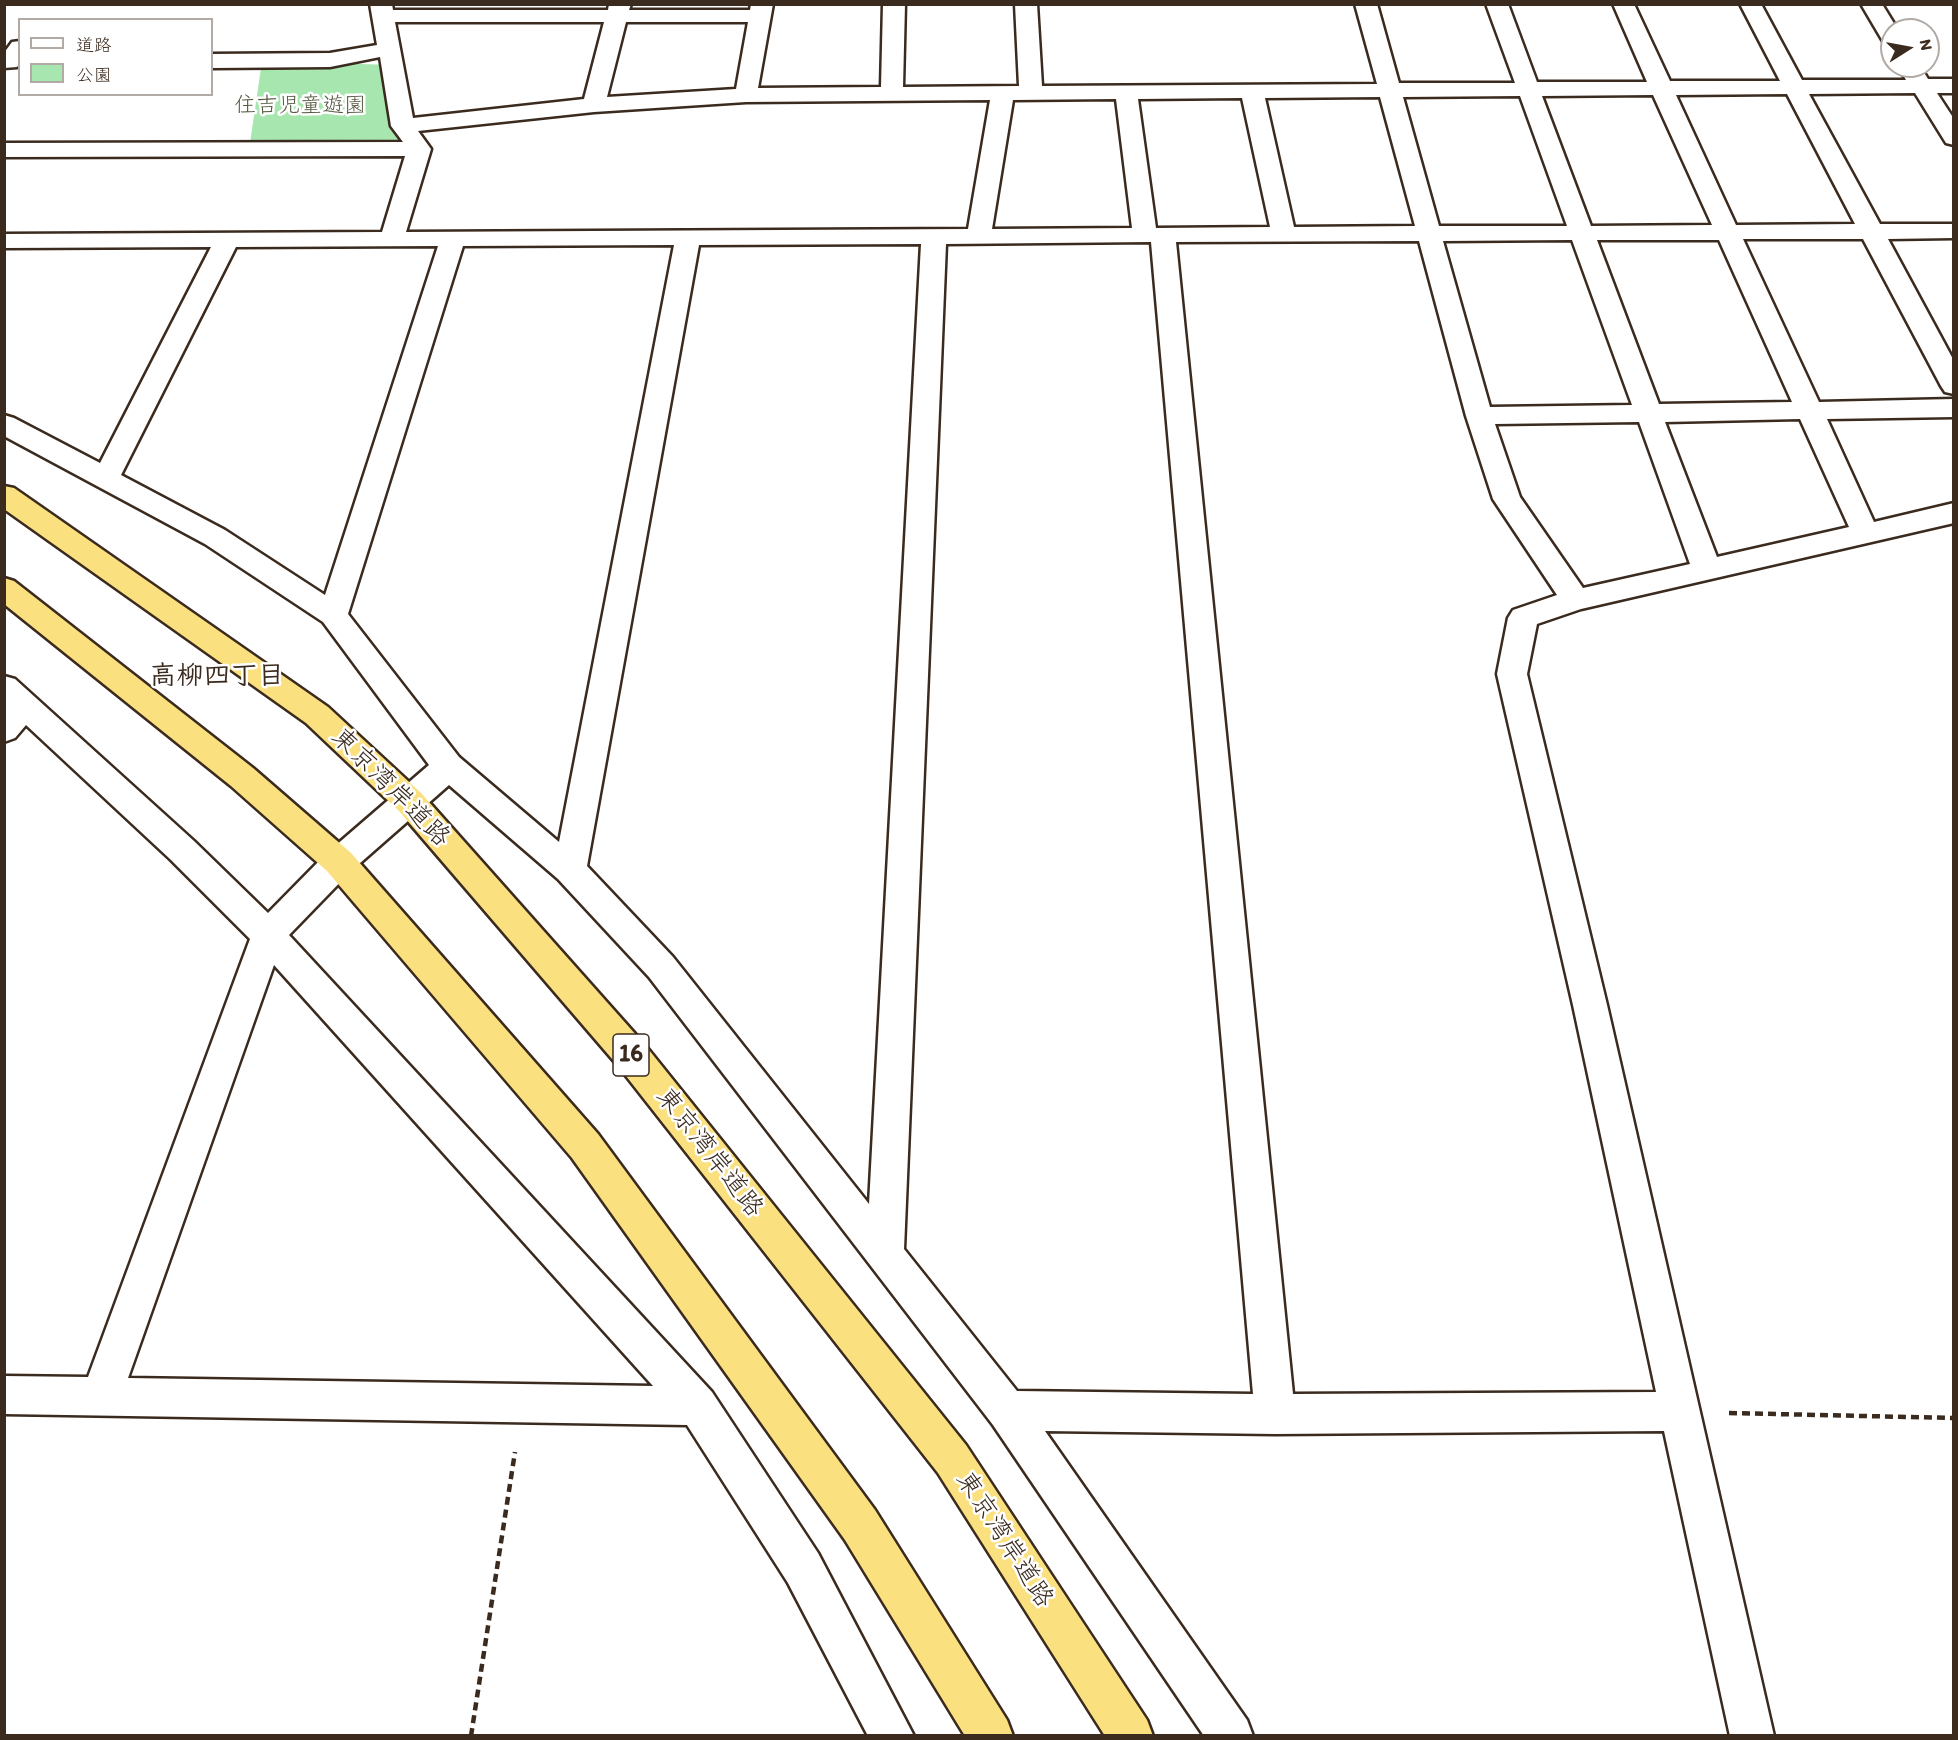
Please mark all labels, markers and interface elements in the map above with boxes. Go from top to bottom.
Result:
legend [18,18,213,96]
north arrow [1880,18,1940,78]
text: 道路 [76,34,112,56]
text: N [1916,38,1937,52]
text: 公園 [76,64,112,86]
park label: 住吉児童遊園 [234,93,366,119]
district label: 高柳四丁目 [150,661,284,693]
street label: 東京湾岸道路 [324,722,456,854]
road number: 16 [613,1034,649,1076]
street label: 東京湾岸道路 [649,1082,769,1224]
street label: 東京湾岸道路 [948,1466,1060,1614]

